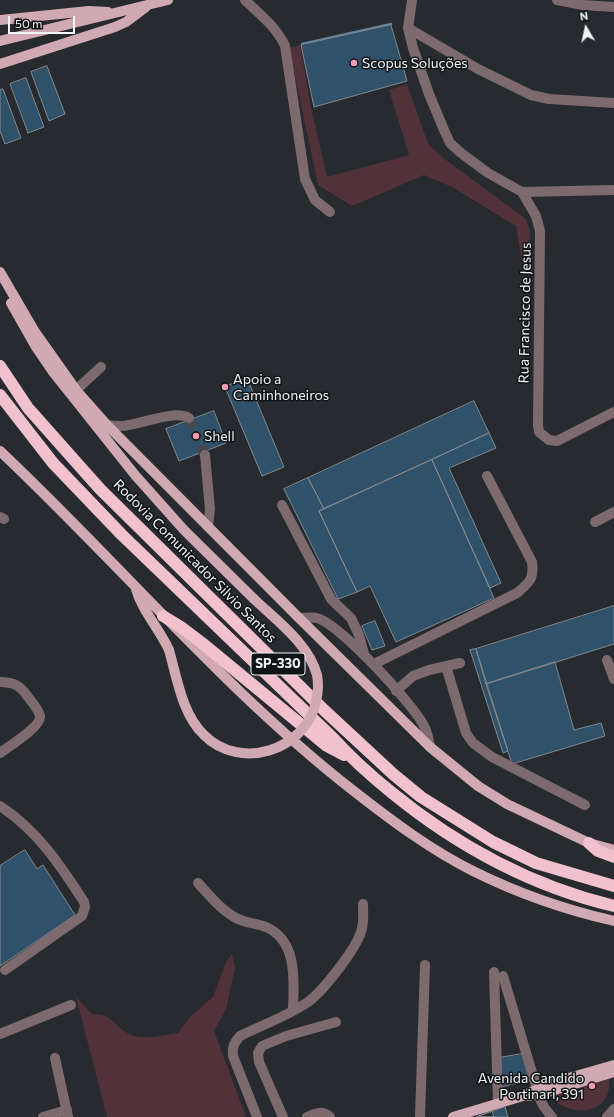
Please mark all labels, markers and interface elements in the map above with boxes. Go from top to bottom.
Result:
scale bar [10,8,77,34]
north arrow [566,8,606,48]
text: N [579,9,589,23]
text: 50 m [15,16,43,30]
place label: Scopus Soluções [362,55,468,71]
marker: Scopus Soluções [349,58,359,68]
street label: Rua Francisco de Jesus [515,242,535,384]
place label: Apoio a Caminhoneiros [233,371,329,404]
marker: Apoio a Caminhoneiros [220,382,230,392]
place label: Shell [204,428,235,444]
marker: Shell [191,431,201,441]
street label: Rodovia Comunicador Silvio Santos [110,476,280,646]
road number: SP-330 [251,653,305,675]
place label: Avenida Candido Portinari, 391 [478,1070,584,1102]
marker: Avenida Candido Portinari, 391 [587,1081,597,1091]

